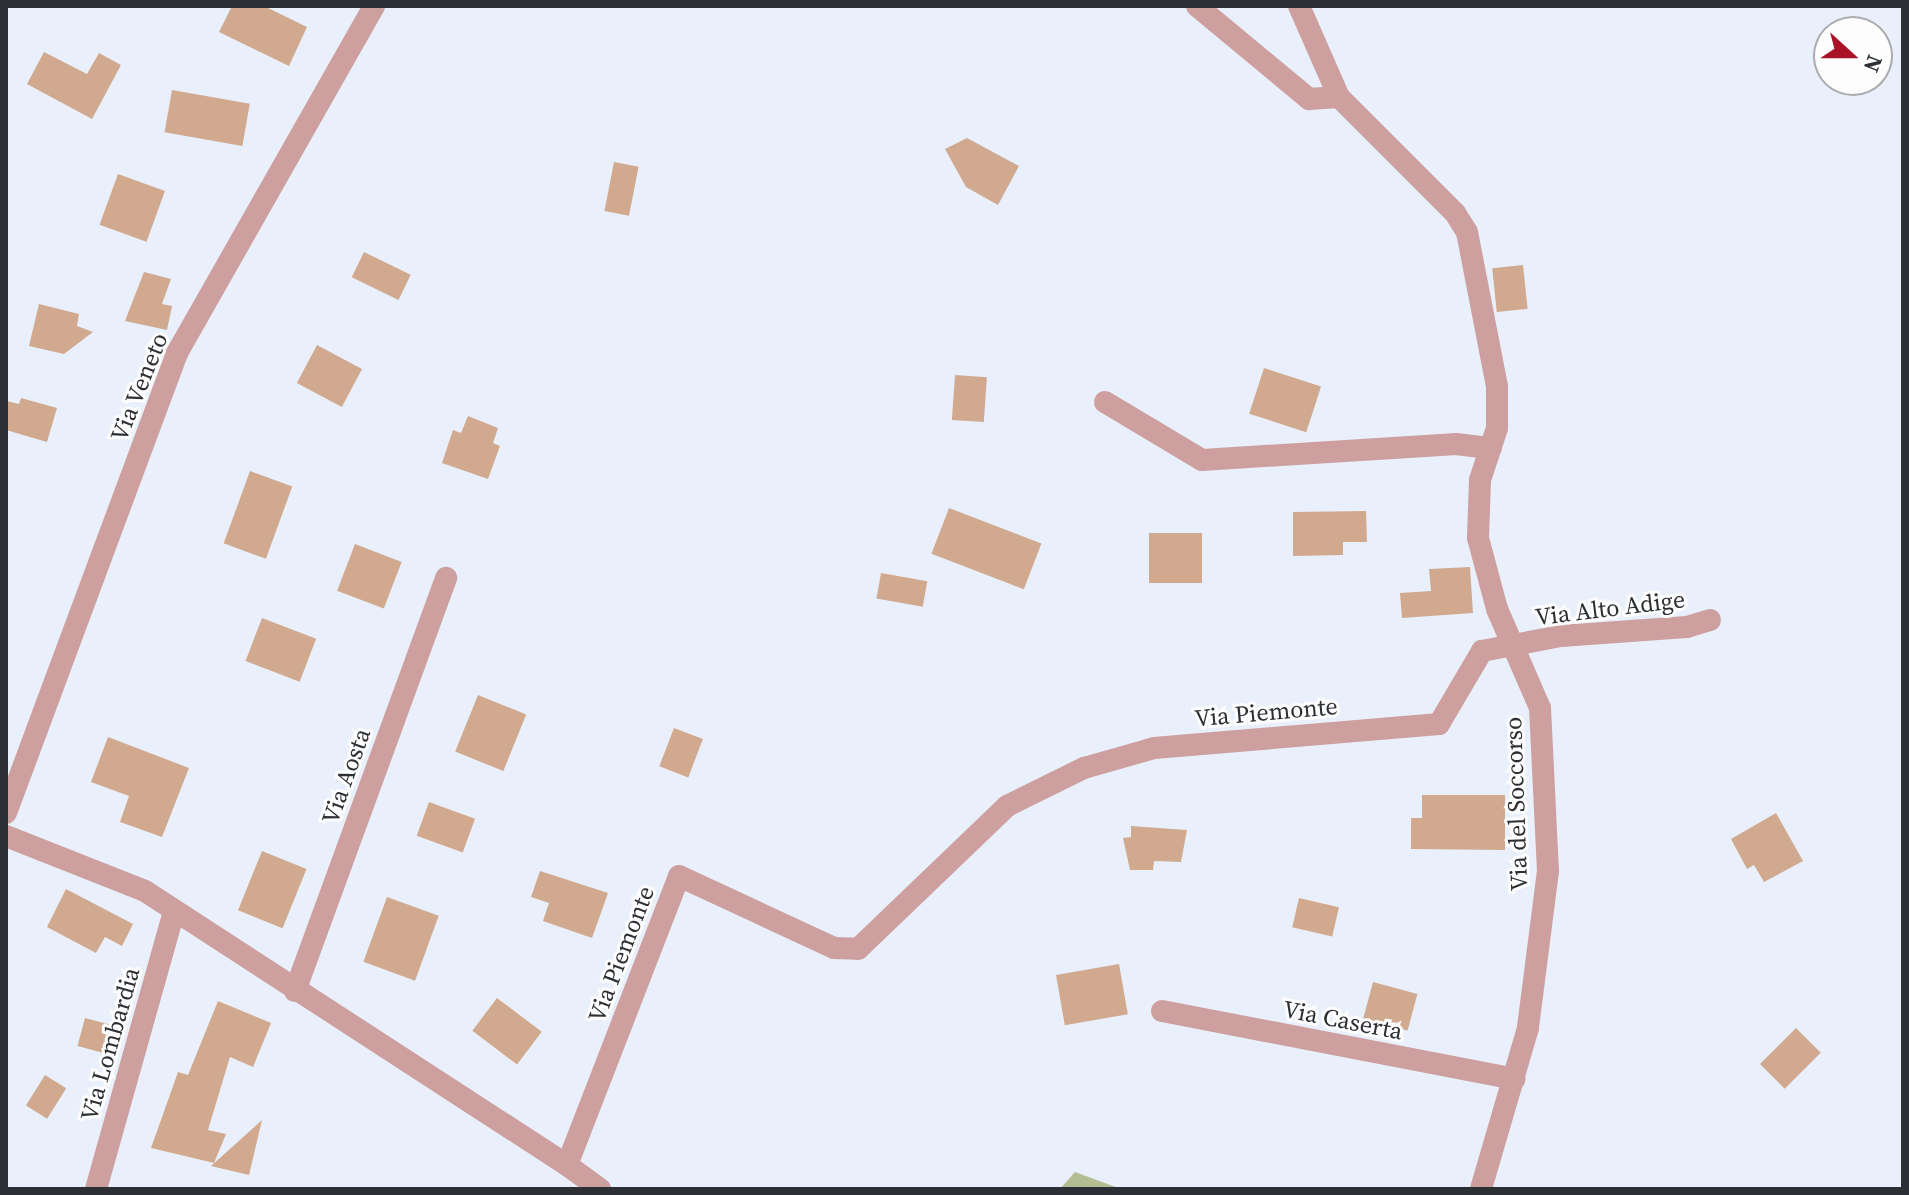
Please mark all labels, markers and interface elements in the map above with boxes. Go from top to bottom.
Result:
north arrow [1813,16,1893,96]
text: N [1857,51,1890,77]
street label: Via Veneto [104,328,174,446]
street label: Via Alto Adige [1533,585,1687,631]
street label: Via Piemonte [1193,691,1339,733]
street label: Via del Soccorso [1499,716,1533,892]
street label: Via Aosta [315,724,377,828]
street label: Via Piemonte [582,882,660,1026]
street label: Via Lombardia [74,964,146,1124]
street label: Via Caserta [1281,994,1405,1046]

